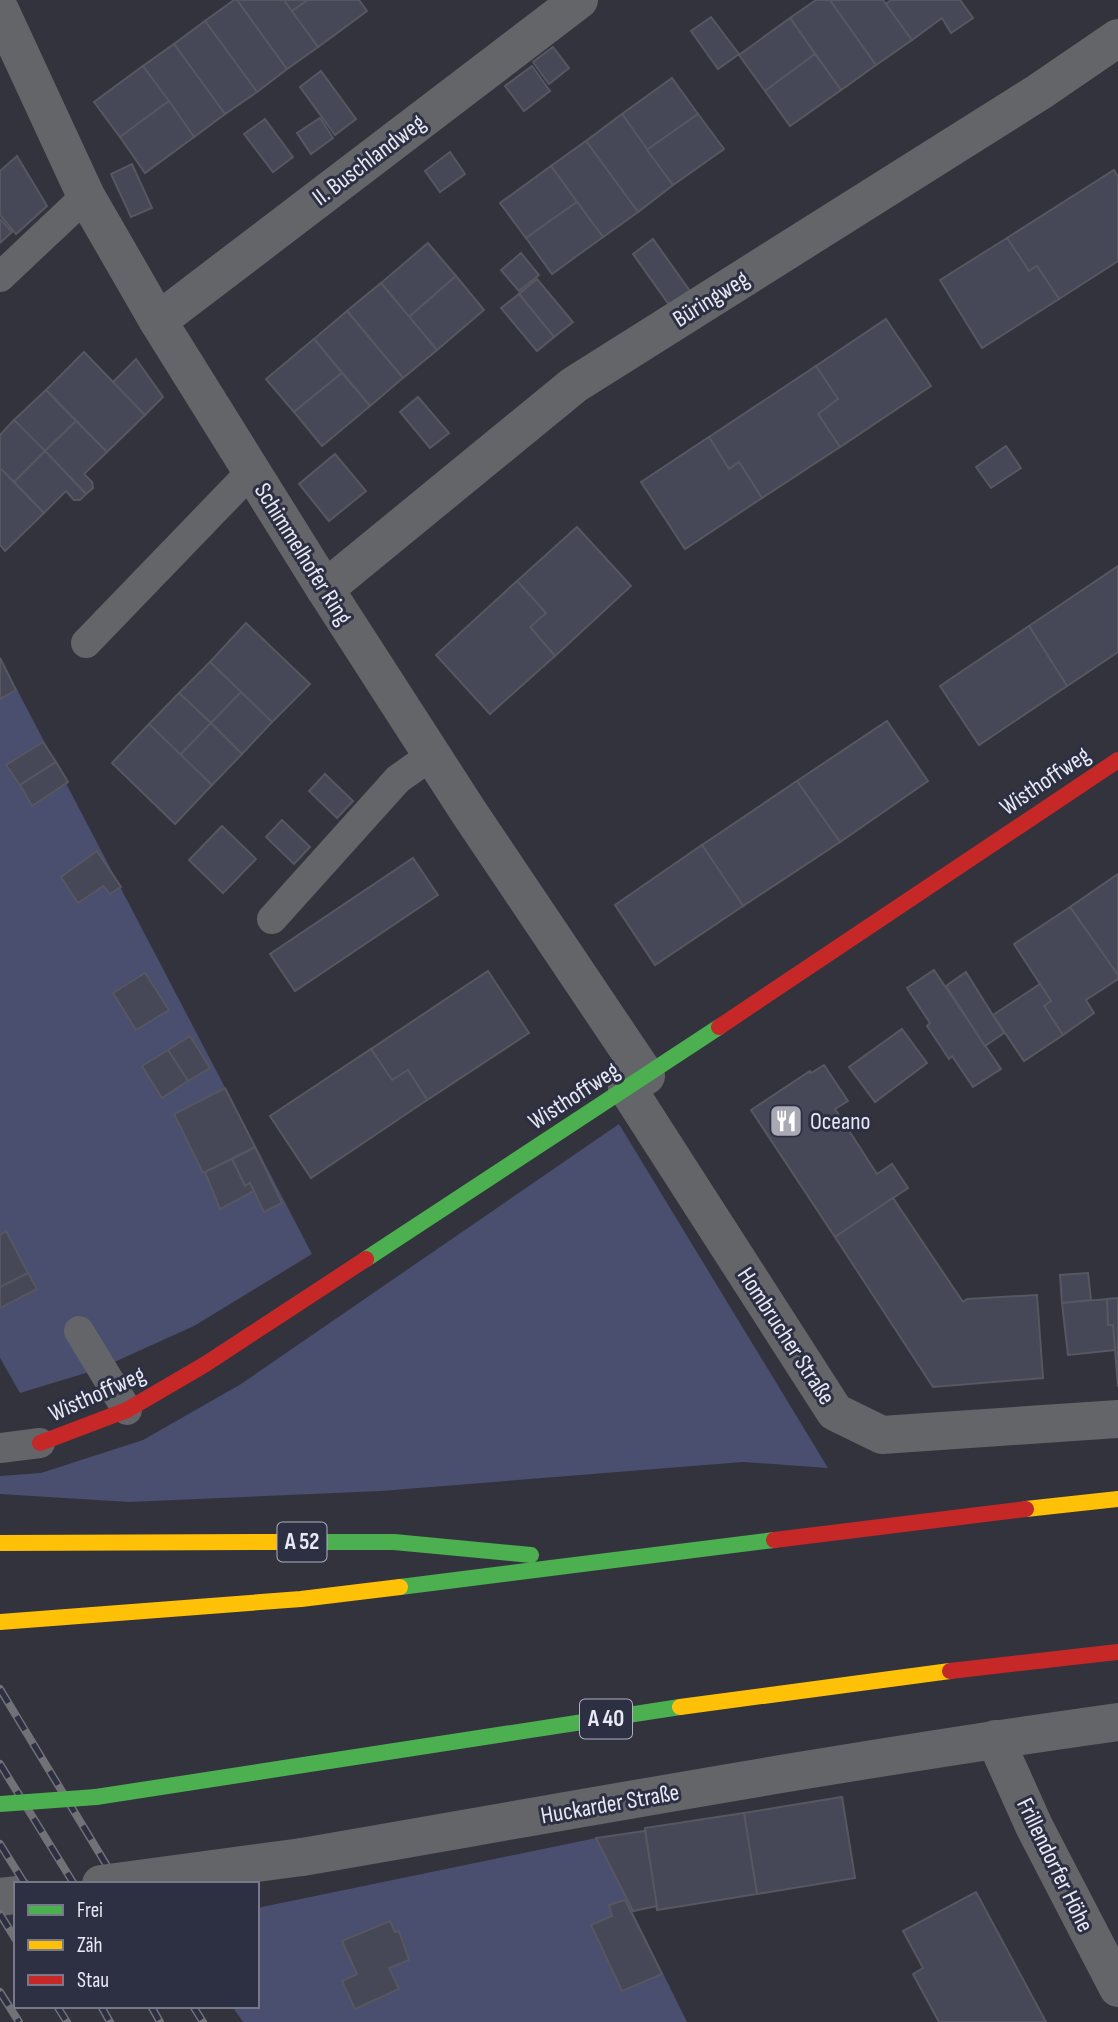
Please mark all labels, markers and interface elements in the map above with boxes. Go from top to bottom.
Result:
street label: II. Buschlandweg [307,108,431,212]
street label: Büringweg [668,264,754,334]
street label: Schimmelhofer Ring [248,478,358,630]
street label: Wisthoffweg [994,740,1096,822]
street label: Wisthoffweg [523,1056,625,1136]
restaurant icon: Oceano [767,1102,805,1140]
place label: Oceano [810,1107,870,1136]
street label: Hombrucher Straße [731,1262,841,1410]
street label: Wisthoffweg [44,1360,150,1428]
road number: A 52 [278,1522,326,1562]
road number: A 40 [580,1700,632,1738]
street label: Huckarder Straße [538,1778,682,1830]
street label: Frillendorfer Höhe [1010,1793,1100,1937]
legend [14,1882,259,2008]
text: Frei [77,1898,103,1923]
text: Zäh [77,1933,103,1958]
text: Stau [77,1968,109,1993]

